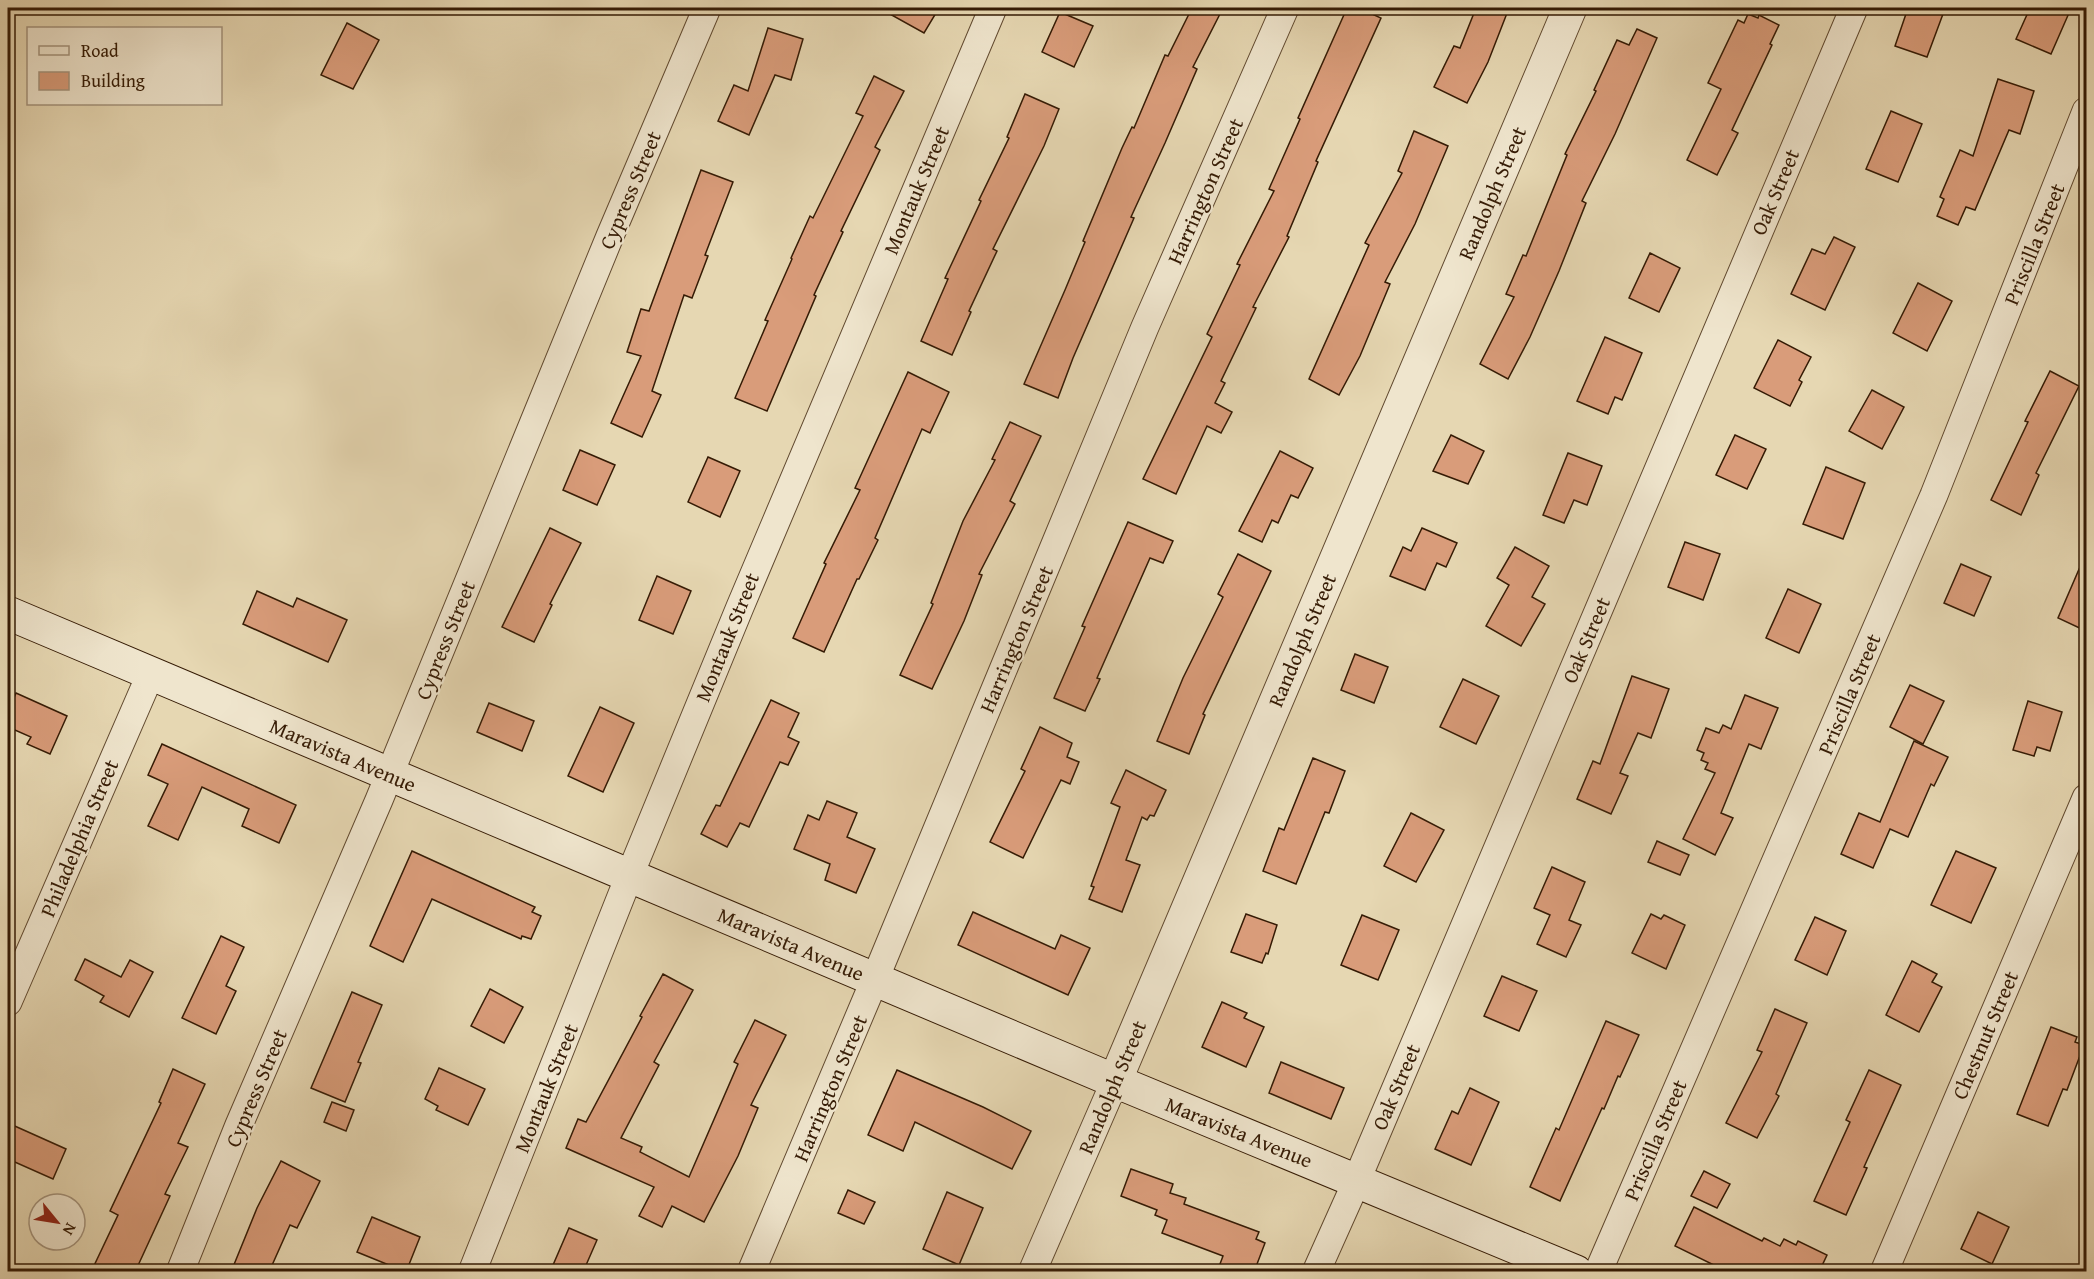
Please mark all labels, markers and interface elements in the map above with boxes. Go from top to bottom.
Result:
legend [27,27,222,105]
text: Road [81,37,119,64]
text: Building [81,67,145,94]
street label: Harrington Street [1159,112,1251,269]
street label: Montauk Street [875,120,957,259]
street label: Randolph Street [1450,121,1534,265]
street label: Cypress Street [591,126,669,254]
street label: Oak Street [1743,143,1807,240]
street label: Priscilla Street [1995,178,2073,310]
street label: Harrington Street [971,560,1061,717]
street label: Montauk Street [687,567,767,706]
street label: Randolph Street [1260,568,1344,712]
street label: Cypress Street [407,575,483,704]
street label: Oak Street [1554,591,1618,688]
street label: Priscilla Street [1810,628,1889,759]
street label: Maravista Avenue [265,710,421,800]
street label: Philadelphia Street [32,754,126,922]
street label: Maravista Avenue [713,899,869,989]
street label: Chestnut Street [1944,965,2026,1104]
street label: Harrington Street [785,1009,875,1166]
street label: Randolph Street [1070,1015,1154,1159]
street label: Montauk Street [506,1018,586,1157]
street label: Cypress Street [217,1024,295,1152]
street label: Oak Street [1364,1038,1428,1135]
street label: Priscilla Street [1616,1074,1695,1205]
street label: Maravista Avenue [1161,1088,1317,1176]
north arrow [27,1192,87,1252]
text: N [57,1219,83,1240]

